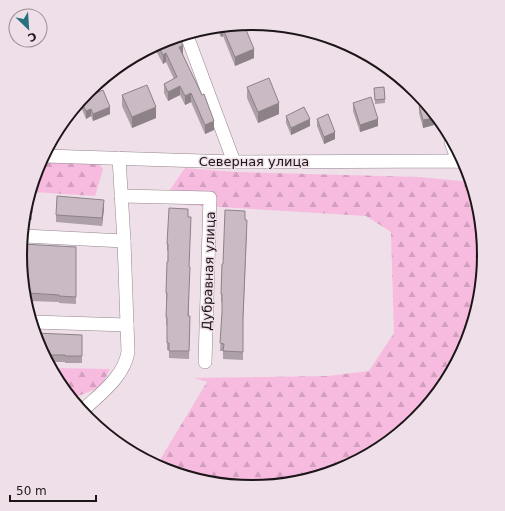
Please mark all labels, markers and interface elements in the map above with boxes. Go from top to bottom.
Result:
north arrow [8,8,48,48]
text: С [26,29,38,44]
street label: Северная улица [199,154,309,169]
street label: Дубравная улица [199,211,218,331]
scale bar [10,477,96,503]
text: 50 m [16,484,47,498]

